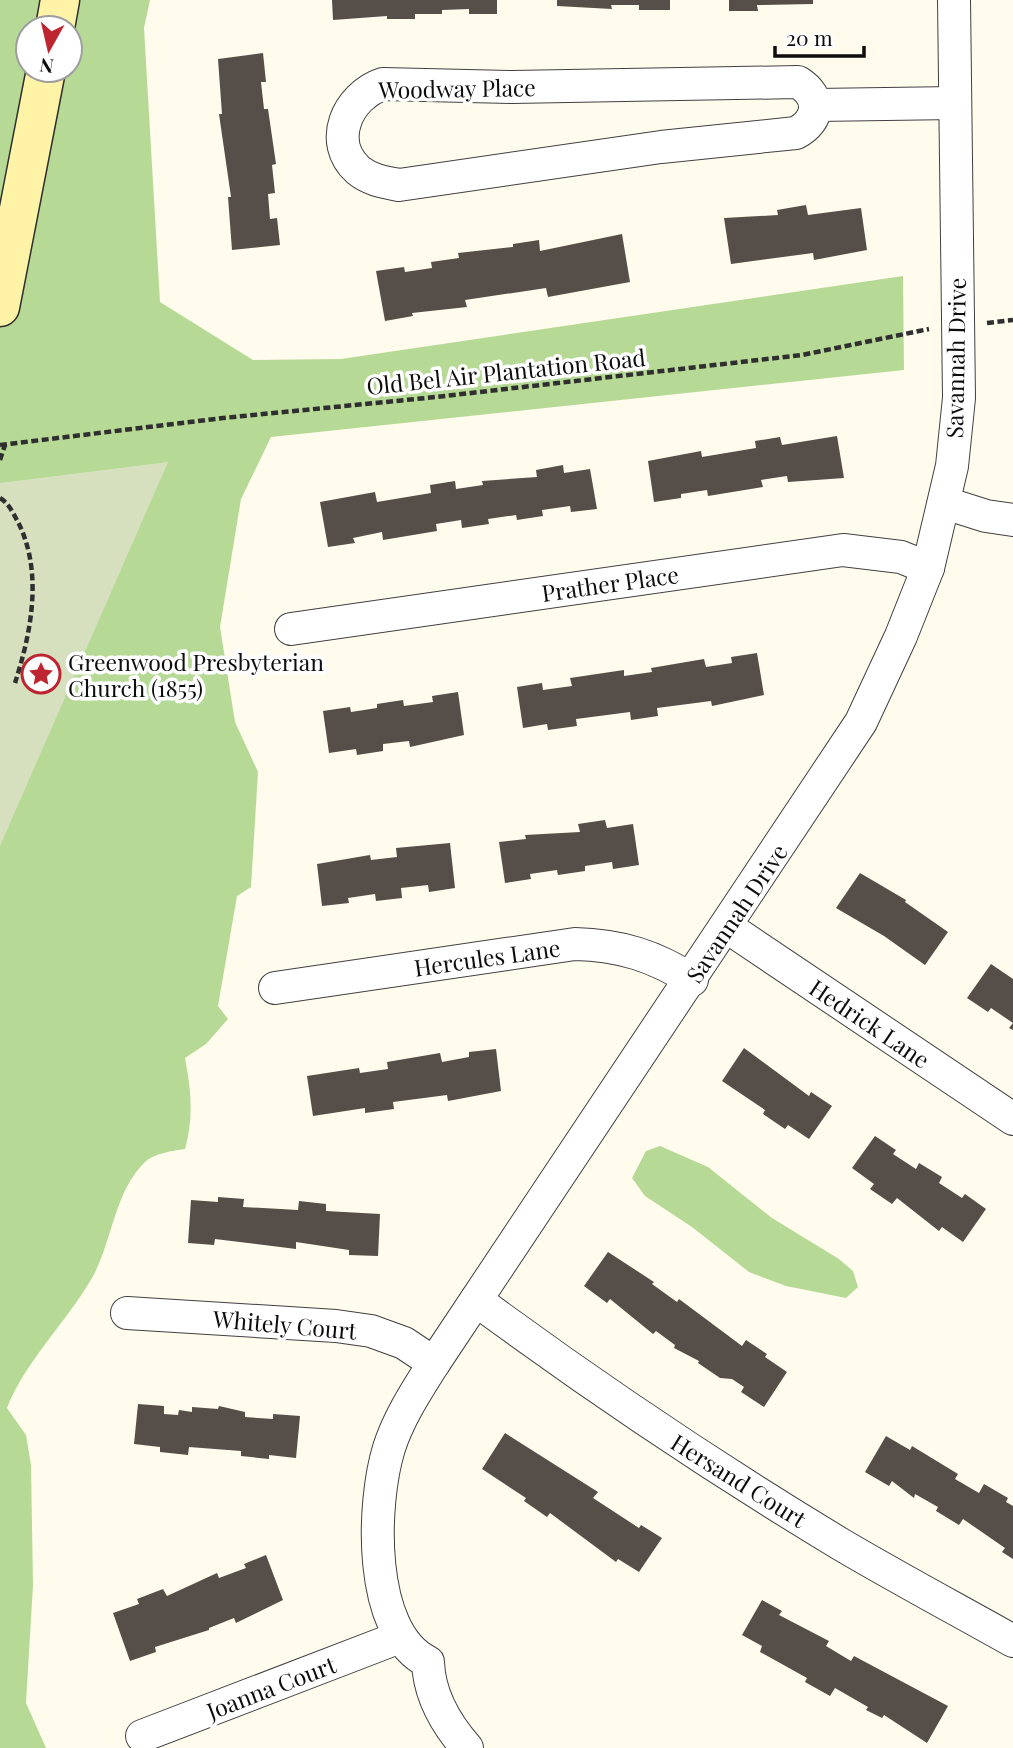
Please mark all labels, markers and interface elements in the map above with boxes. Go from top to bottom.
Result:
north arrow [14,14,84,84]
scale bar [775,14,864,58]
text: 20 m [786,23,833,51]
text: N [38,53,55,81]
street label: Woodway Place [377,71,536,105]
street label: Savannah Drive [938,277,972,439]
street label: Old Bel Air Plantation Road [365,341,647,401]
street label: Prather Place [539,558,681,608]
place label: Greenwood Presbyterian Church (1855) [68,646,324,703]
place icon: Greenwood Presbyterian Church (1855) [20,653,62,695]
street label: Savannah Drive [678,838,794,988]
street label: Hercules Lane [412,931,562,983]
street label: Hedrick Lane [804,971,936,1075]
street label: Whitely Court [211,1302,359,1346]
street label: Hersand Court [666,1426,813,1534]
street label: Joanna Court [201,1648,341,1726]

